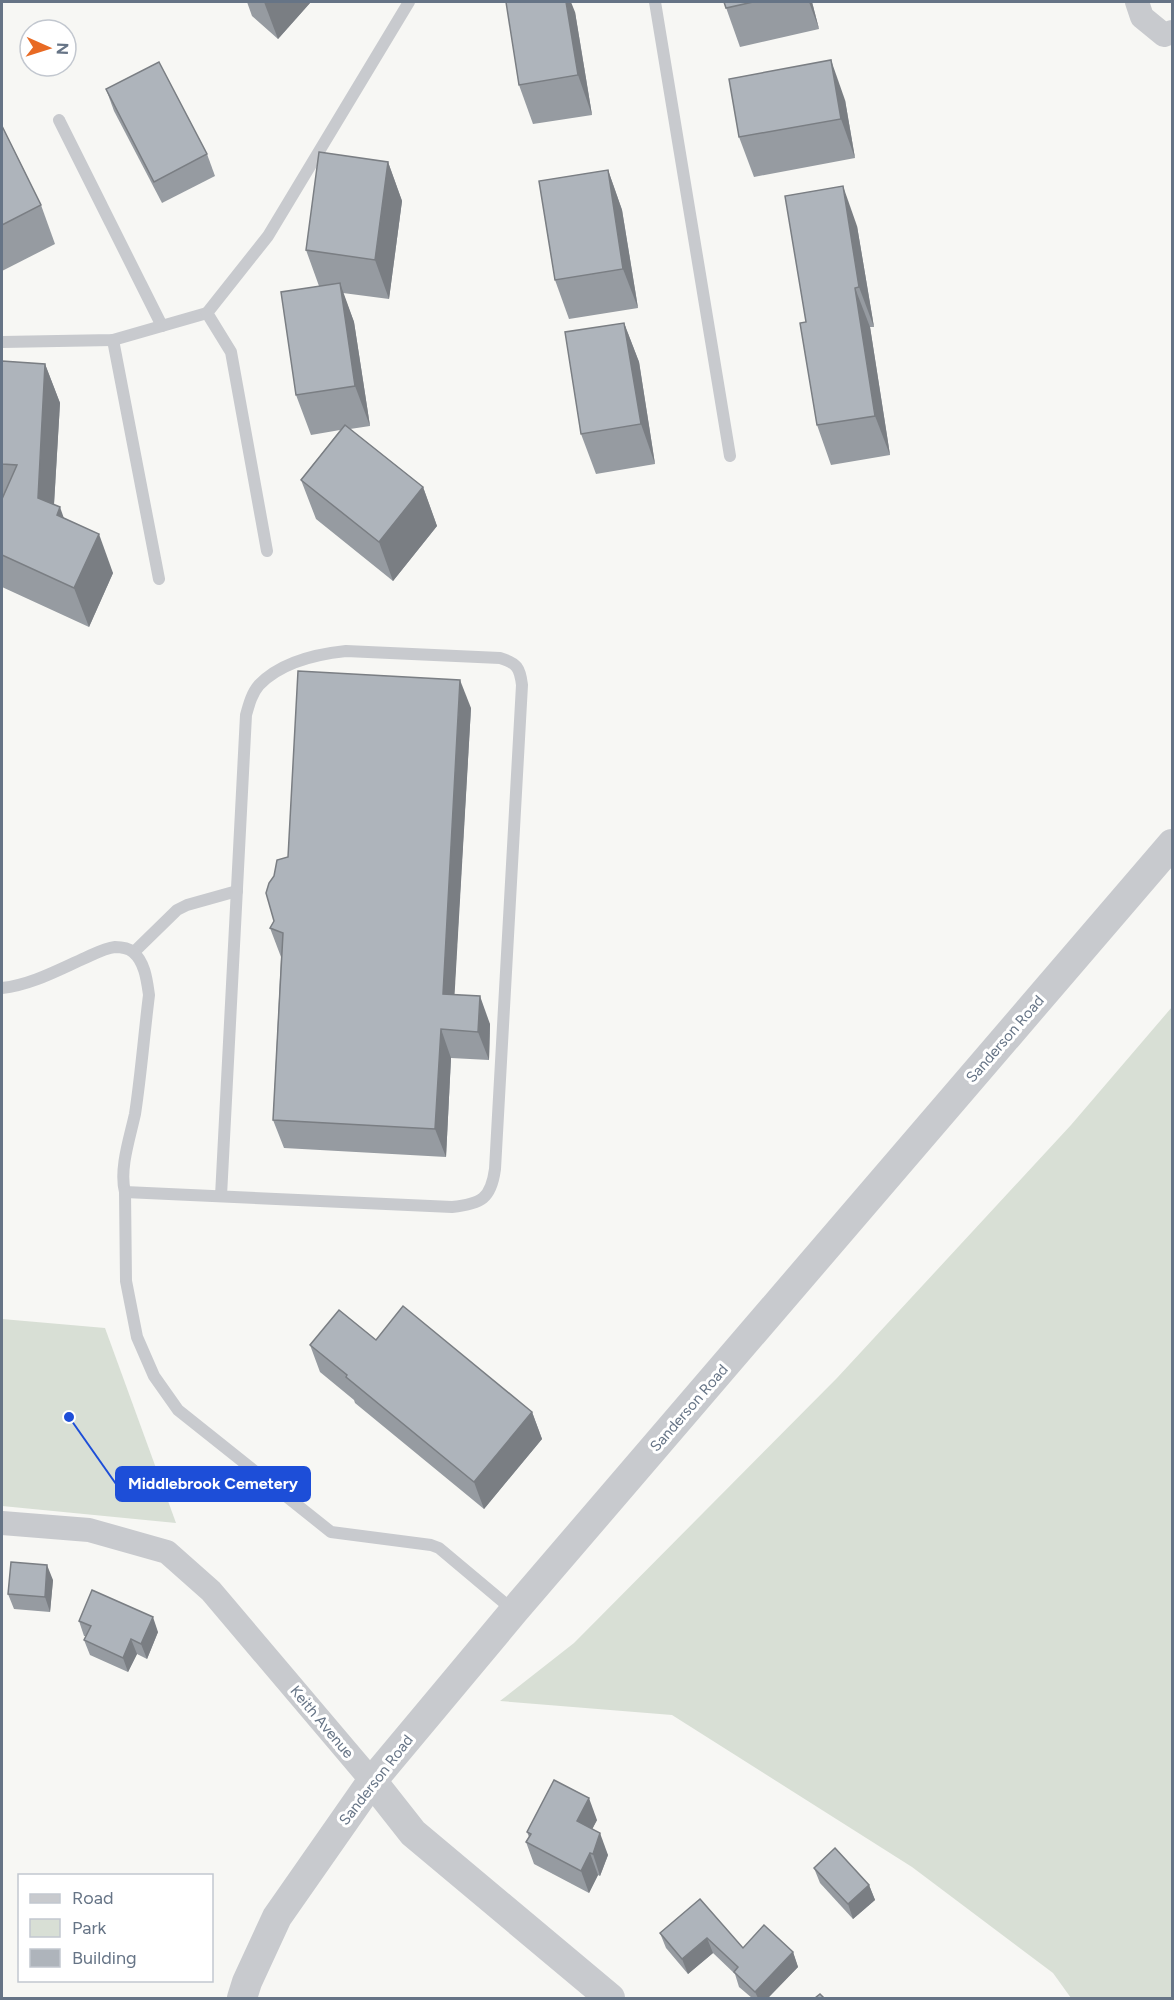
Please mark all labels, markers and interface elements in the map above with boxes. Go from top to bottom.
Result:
north arrow [18,18,78,78]
text: N [53,42,72,55]
street label: Sanderson Road [962,992,1048,1086]
street label: Sanderson Road [646,1361,732,1455]
callout: Middlebrook Cemetery [116,1467,310,1501]
text: Middlebrook Cemetery [128,1474,299,1493]
street label: Keith Avenue [286,1682,358,1762]
street label: Sanderson Road [335,1731,417,1829]
legend [18,1874,213,1982]
text: Road [72,1887,113,1909]
text: Park [72,1917,107,1939]
text: Building [72,1947,137,1969]

